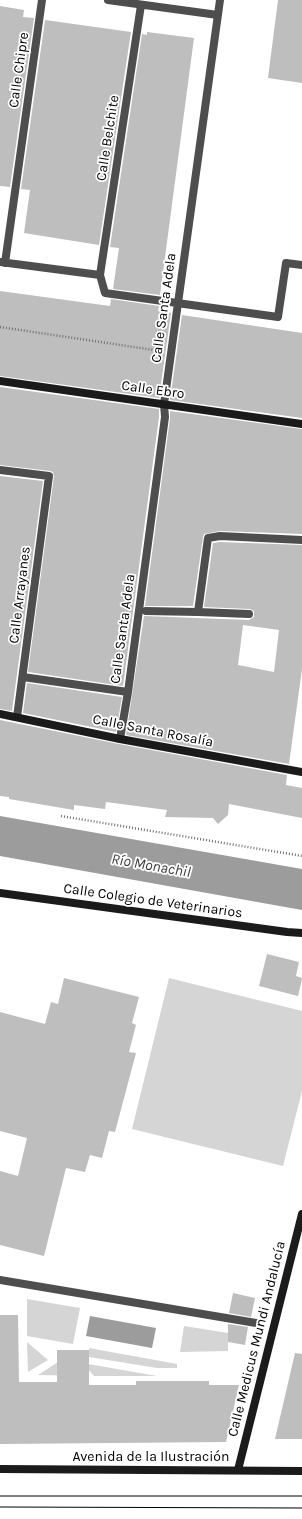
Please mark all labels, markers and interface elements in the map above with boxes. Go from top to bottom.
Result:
street label: Calle Chipre [5,31,33,109]
street label: Calle Belchite [93,94,123,182]
street label: Calle Santa Adela [148,252,180,364]
street label: Calle Ebro [120,377,186,403]
street label: Calle Arrayanes [6,545,34,645]
street label: Calle Santa Adela [107,573,139,685]
street label: Calle Santa Rosalía [91,711,215,751]
water label: Río Monachil [110,850,192,882]
street label: Calle Colegio de Veterinarios [62,880,244,922]
street label: Calle Medicus Mundi Andalucía [225,1239,289,1439]
street label: Avenida de la Ilustración [73,1449,229,1465]

